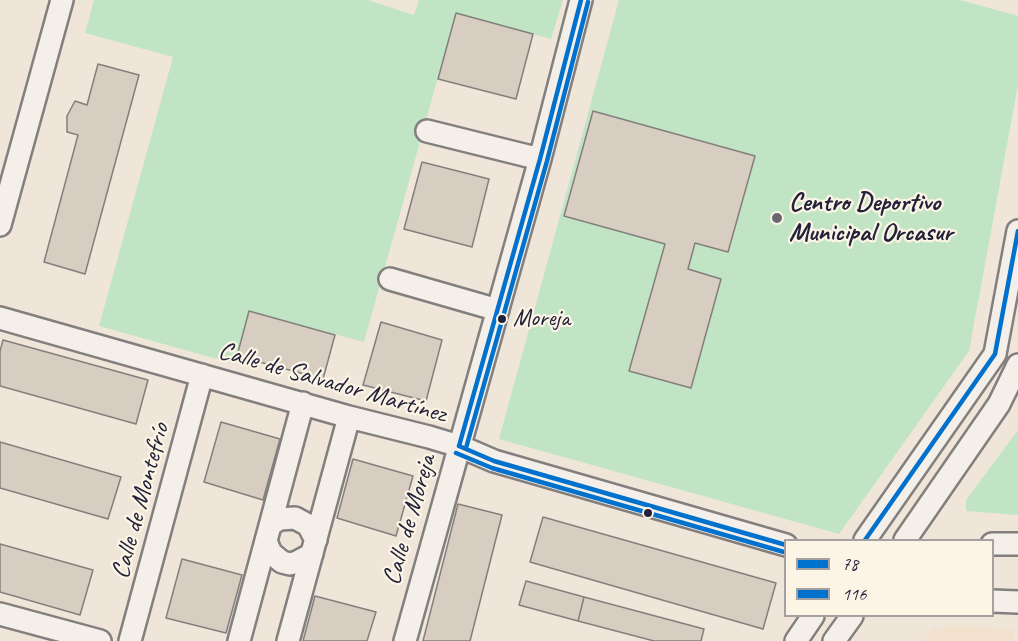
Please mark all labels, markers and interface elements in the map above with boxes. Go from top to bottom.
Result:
place label: Centro Deportivo Municipal Orcasur [789,187,953,249]
marker: Centro Deportivo Municipal Orcasur [770,211,784,225]
place label: Moreja [513,305,570,333]
marker: Moreja [496,313,508,325]
street label: Calle de Salvador Martínez [214,336,450,430]
street label: Calle de Montefrío [105,420,177,582]
street label: Calle de Moreja [377,451,443,589]
unlabelled marker [642,507,654,519]
legend [784,539,994,617]
text: 78 [842,553,858,575]
text: 116 [842,583,866,605]

